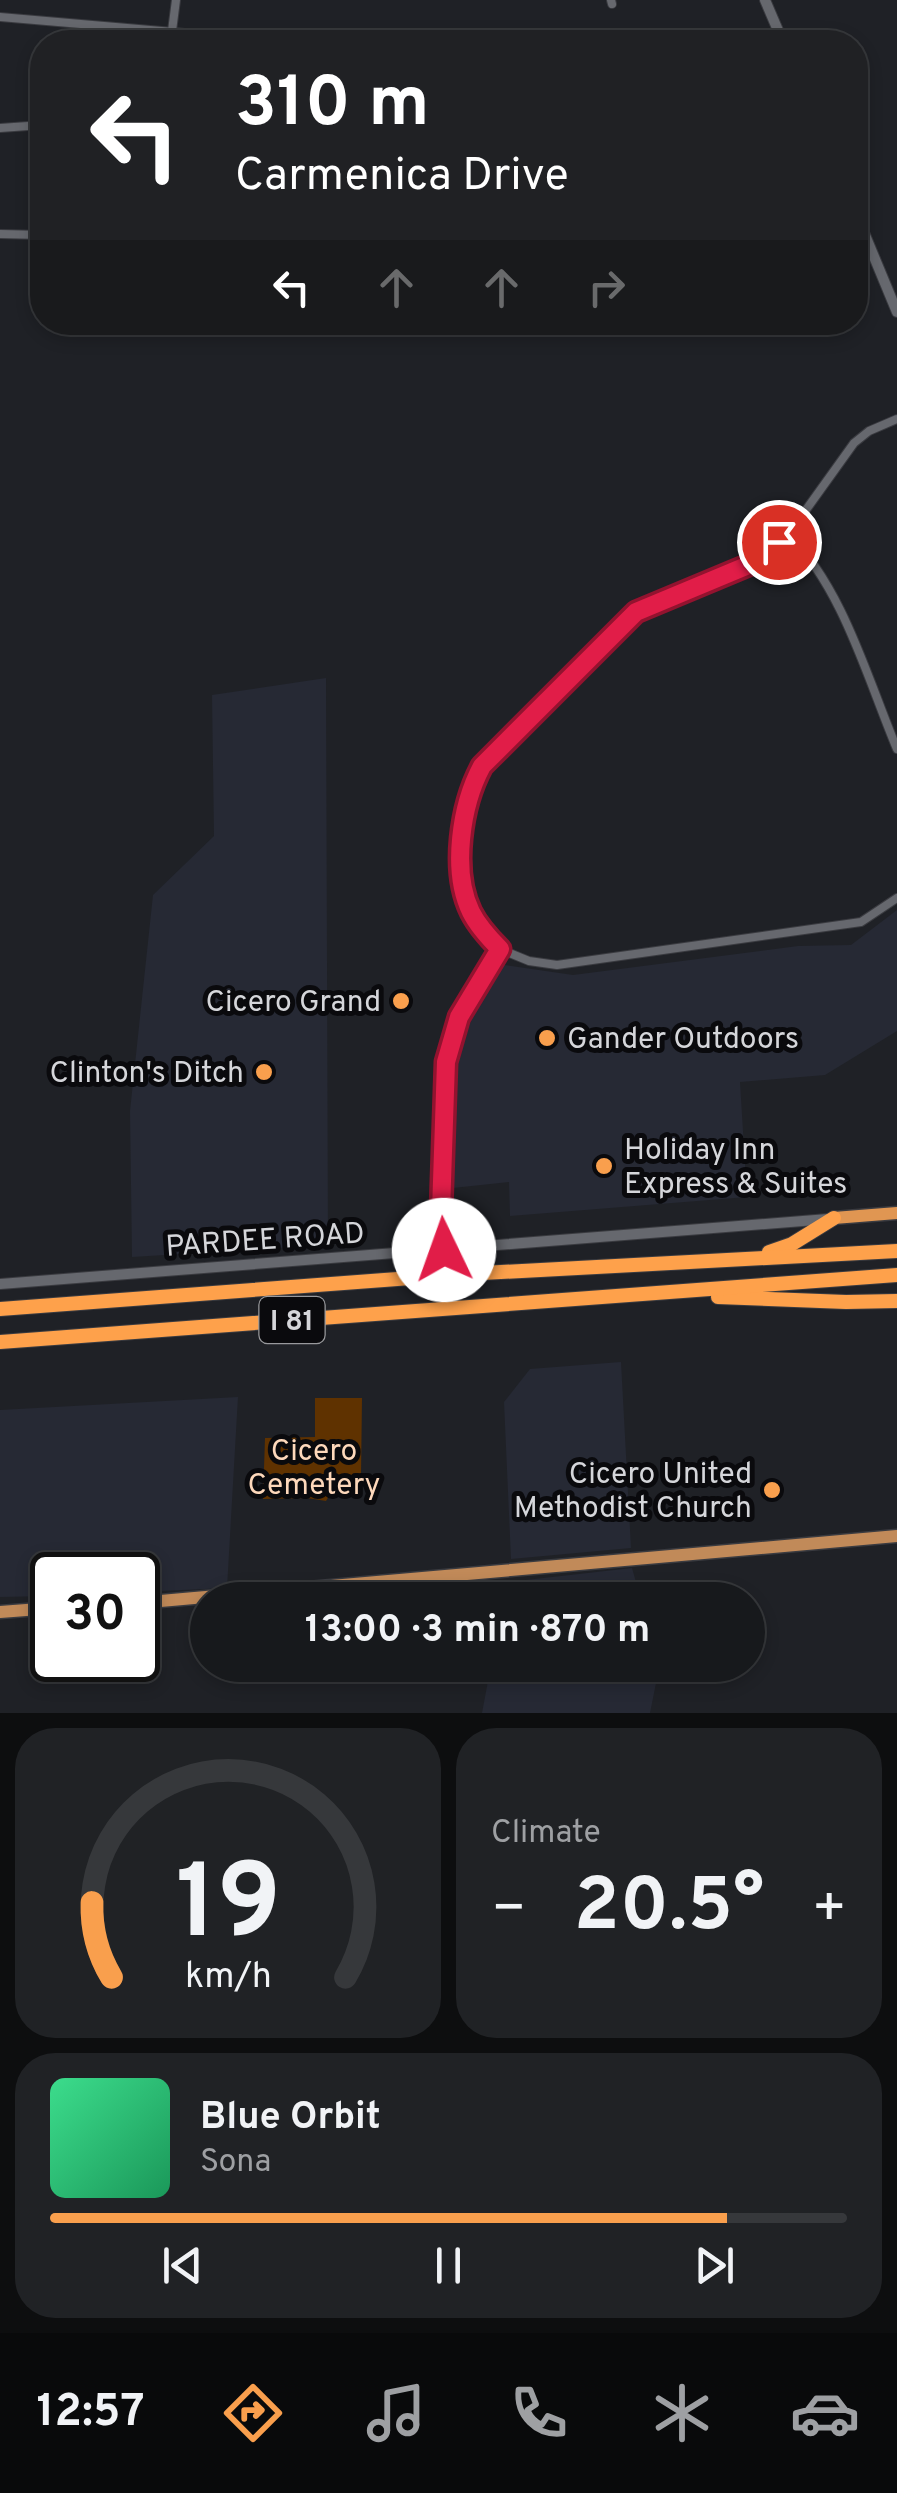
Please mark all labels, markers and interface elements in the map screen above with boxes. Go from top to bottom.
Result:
text: 310 m [235,62,430,151]
icon: left [70,70,200,200]
text: Carmenica Drive [235,149,569,206]
icon: left [264,260,319,315]
icon: ahead [369,260,424,315]
icon: ahead [474,260,529,315]
icon: right [579,260,634,315]
pin [737,500,822,585]
icon: arrive [752,515,807,570]
place label: Cicero Grand [205,985,381,1022]
marker: Cicero Grand [390,990,412,1012]
place label: Gander Outdoors [567,1022,799,1059]
marker: Gander Outdoors [536,1027,558,1049]
place label: Clinton's Ditch [50,1056,244,1093]
marker: Clinton's Ditch [253,1061,275,1083]
place label: Holiday Inn Express & Suites [624,1133,847,1204]
marker: Holiday Inn Express & Suites [593,1155,615,1177]
position arrow [392,1198,496,1302]
street label: PARDEE ROAD [164,1216,366,1267]
road number: I 81 [260,1297,324,1343]
park label: Cicero Cemetery [248,1434,381,1505]
place label: Cicero United Methodist Church [514,1457,752,1528]
marker: Cicero United Methodist Church [761,1479,783,1501]
speed limit sign: 30 [30,1552,160,1682]
text: 13:00 · 3 min · 870 m [305,1607,650,1656]
text: Climate [491,1814,601,1854]
text: 19 [175,1843,281,1975]
text: 20.5° [574,1862,764,1957]
text: − [491,1876,526,1946]
text: + [812,1876,847,1946]
text: km/h [185,1955,271,2001]
text: Blue Orbit [200,2094,381,2143]
text: Sona [200,2143,271,2183]
icon: previous [155,2238,210,2293]
icon: pause [421,2238,476,2293]
icon: next [687,2238,742,2293]
icon: directions [218,2378,288,2448]
icon: music [361,2378,431,2448]
icon: phone [504,2378,574,2448]
icon: climate [647,2378,717,2448]
icon: car [790,2378,860,2448]
text: 12:57 [37,2385,145,2442]

